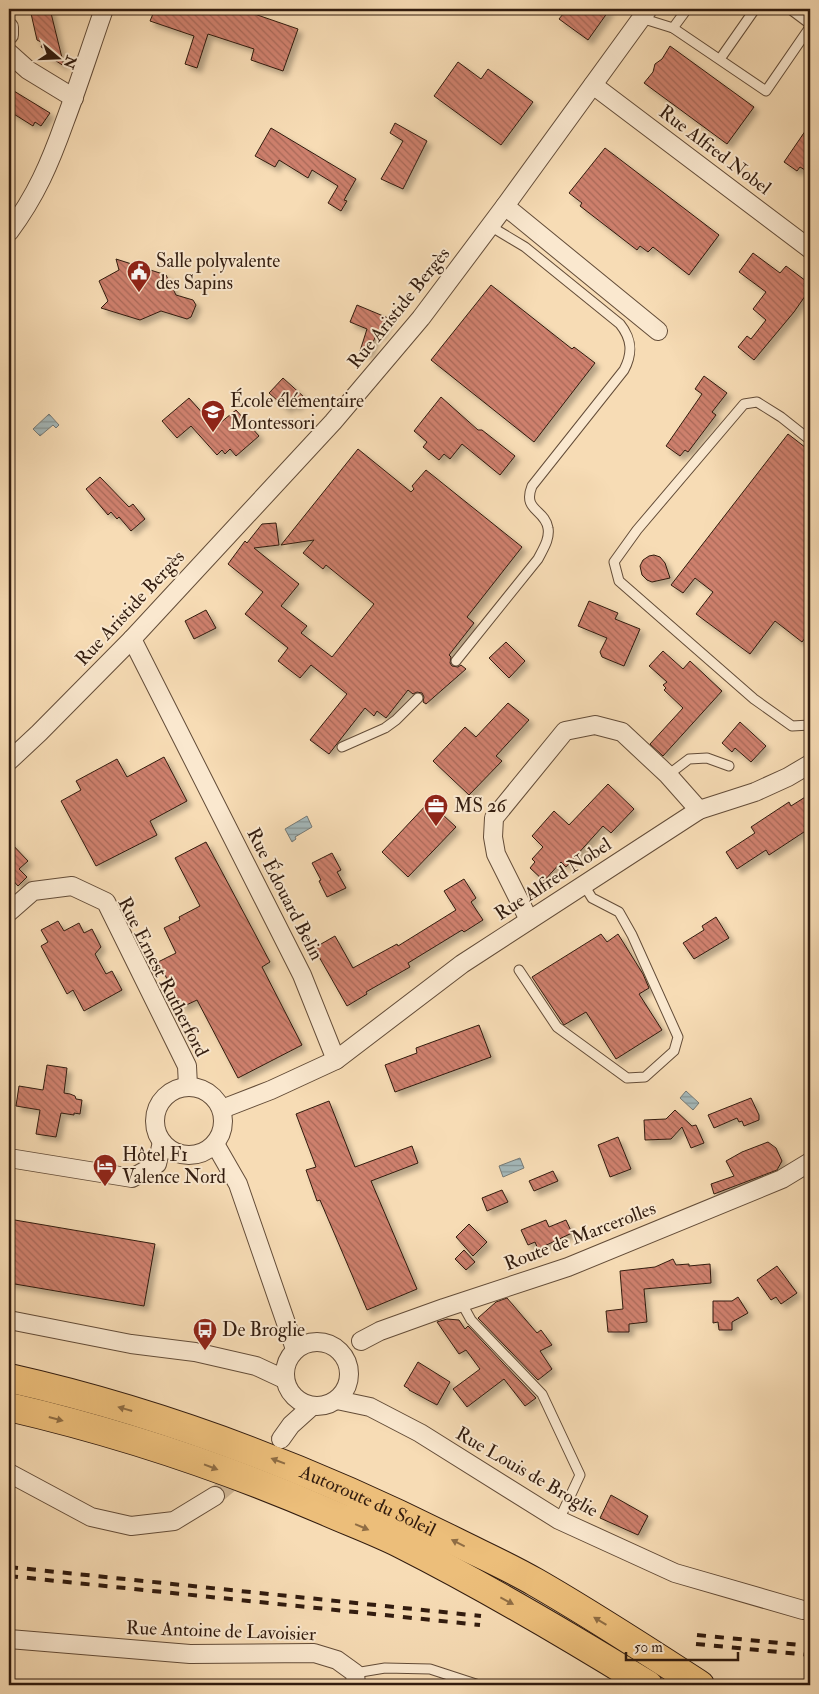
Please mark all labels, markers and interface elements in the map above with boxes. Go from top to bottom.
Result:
north arrow [32,32,82,82]
text: N [60,52,80,71]
street label: Rue Alfred Nobel [654,100,776,200]
street label: Rue Aristide Bergès [343,242,455,374]
place label: Salle polyvalente des Sapins [156,249,280,296]
public building icon: Salle polyvalente des Sapins [126,259,152,293]
place label: École élémentaire Montessori [230,387,364,435]
school or university icon: École élémentaire Montessori [200,399,226,433]
street label: Rue Aristide Bergès [70,545,190,671]
office icon: MS 26 [423,793,449,827]
place label: MS 26 [454,794,508,818]
street label: Rue Édouard Belin [241,823,331,964]
street label: Rue Alfred Nobel [490,832,616,926]
street label: Rue Ernest Rutherford [112,893,214,1062]
place label: Hôtel F1 Valence Nord [122,1143,226,1189]
hotel icon: Hôtel F1 Valence Nord [92,1153,118,1187]
street label: Route de Marcerolles [501,1196,659,1276]
bus stop icon: De Broglie [192,1317,218,1351]
place label: De Broglie [222,1318,305,1342]
one-way arrow [117,1404,132,1412]
one-way arrow [49,1415,64,1423]
street label: Rue Louis de Broglie [451,1421,603,1523]
one-way arrow [270,1457,285,1465]
street label: Autoroute du Soleil [295,1459,440,1542]
one-way arrow [204,1464,219,1471]
one-way arrow [355,1524,369,1532]
one-way arrow [451,1539,465,1547]
one-way arrow [500,1596,514,1605]
street label: Rue Antoine de Lavoisier [126,1616,316,1646]
one-way arrow [593,1617,607,1626]
scale bar [626,1629,739,1661]
text: 50 m [634,1638,663,1657]

